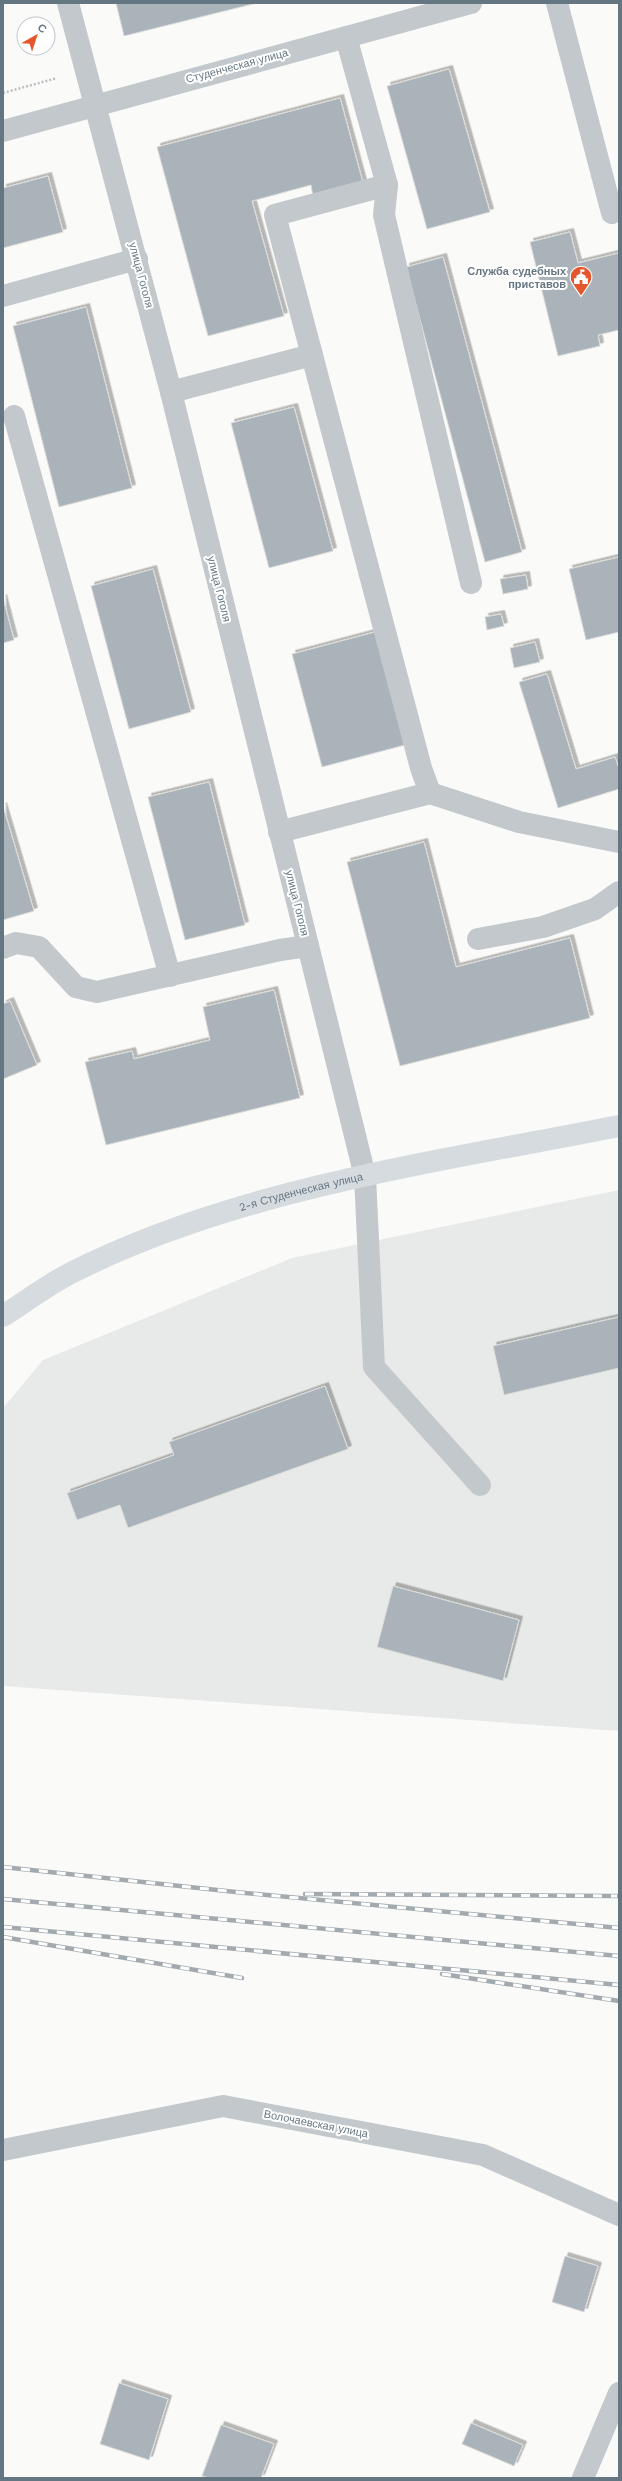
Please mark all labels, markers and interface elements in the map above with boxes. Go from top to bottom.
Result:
north arrow [16,16,56,56]
text: С [35,21,49,36]
street label: Студенческая улица [184,46,290,86]
street label: улица Гоголя [126,241,156,309]
public building icon: Служба судебных приставов [568,264,594,297]
place label: Служба судебных приставов [467,265,567,291]
street label: улица Гоголя [205,555,233,623]
street label: улица Гоголя [283,869,311,937]
street label: 2-я Студенческая улица [238,1170,365,1214]
street label: Волочаевская улица [263,2108,370,2141]

